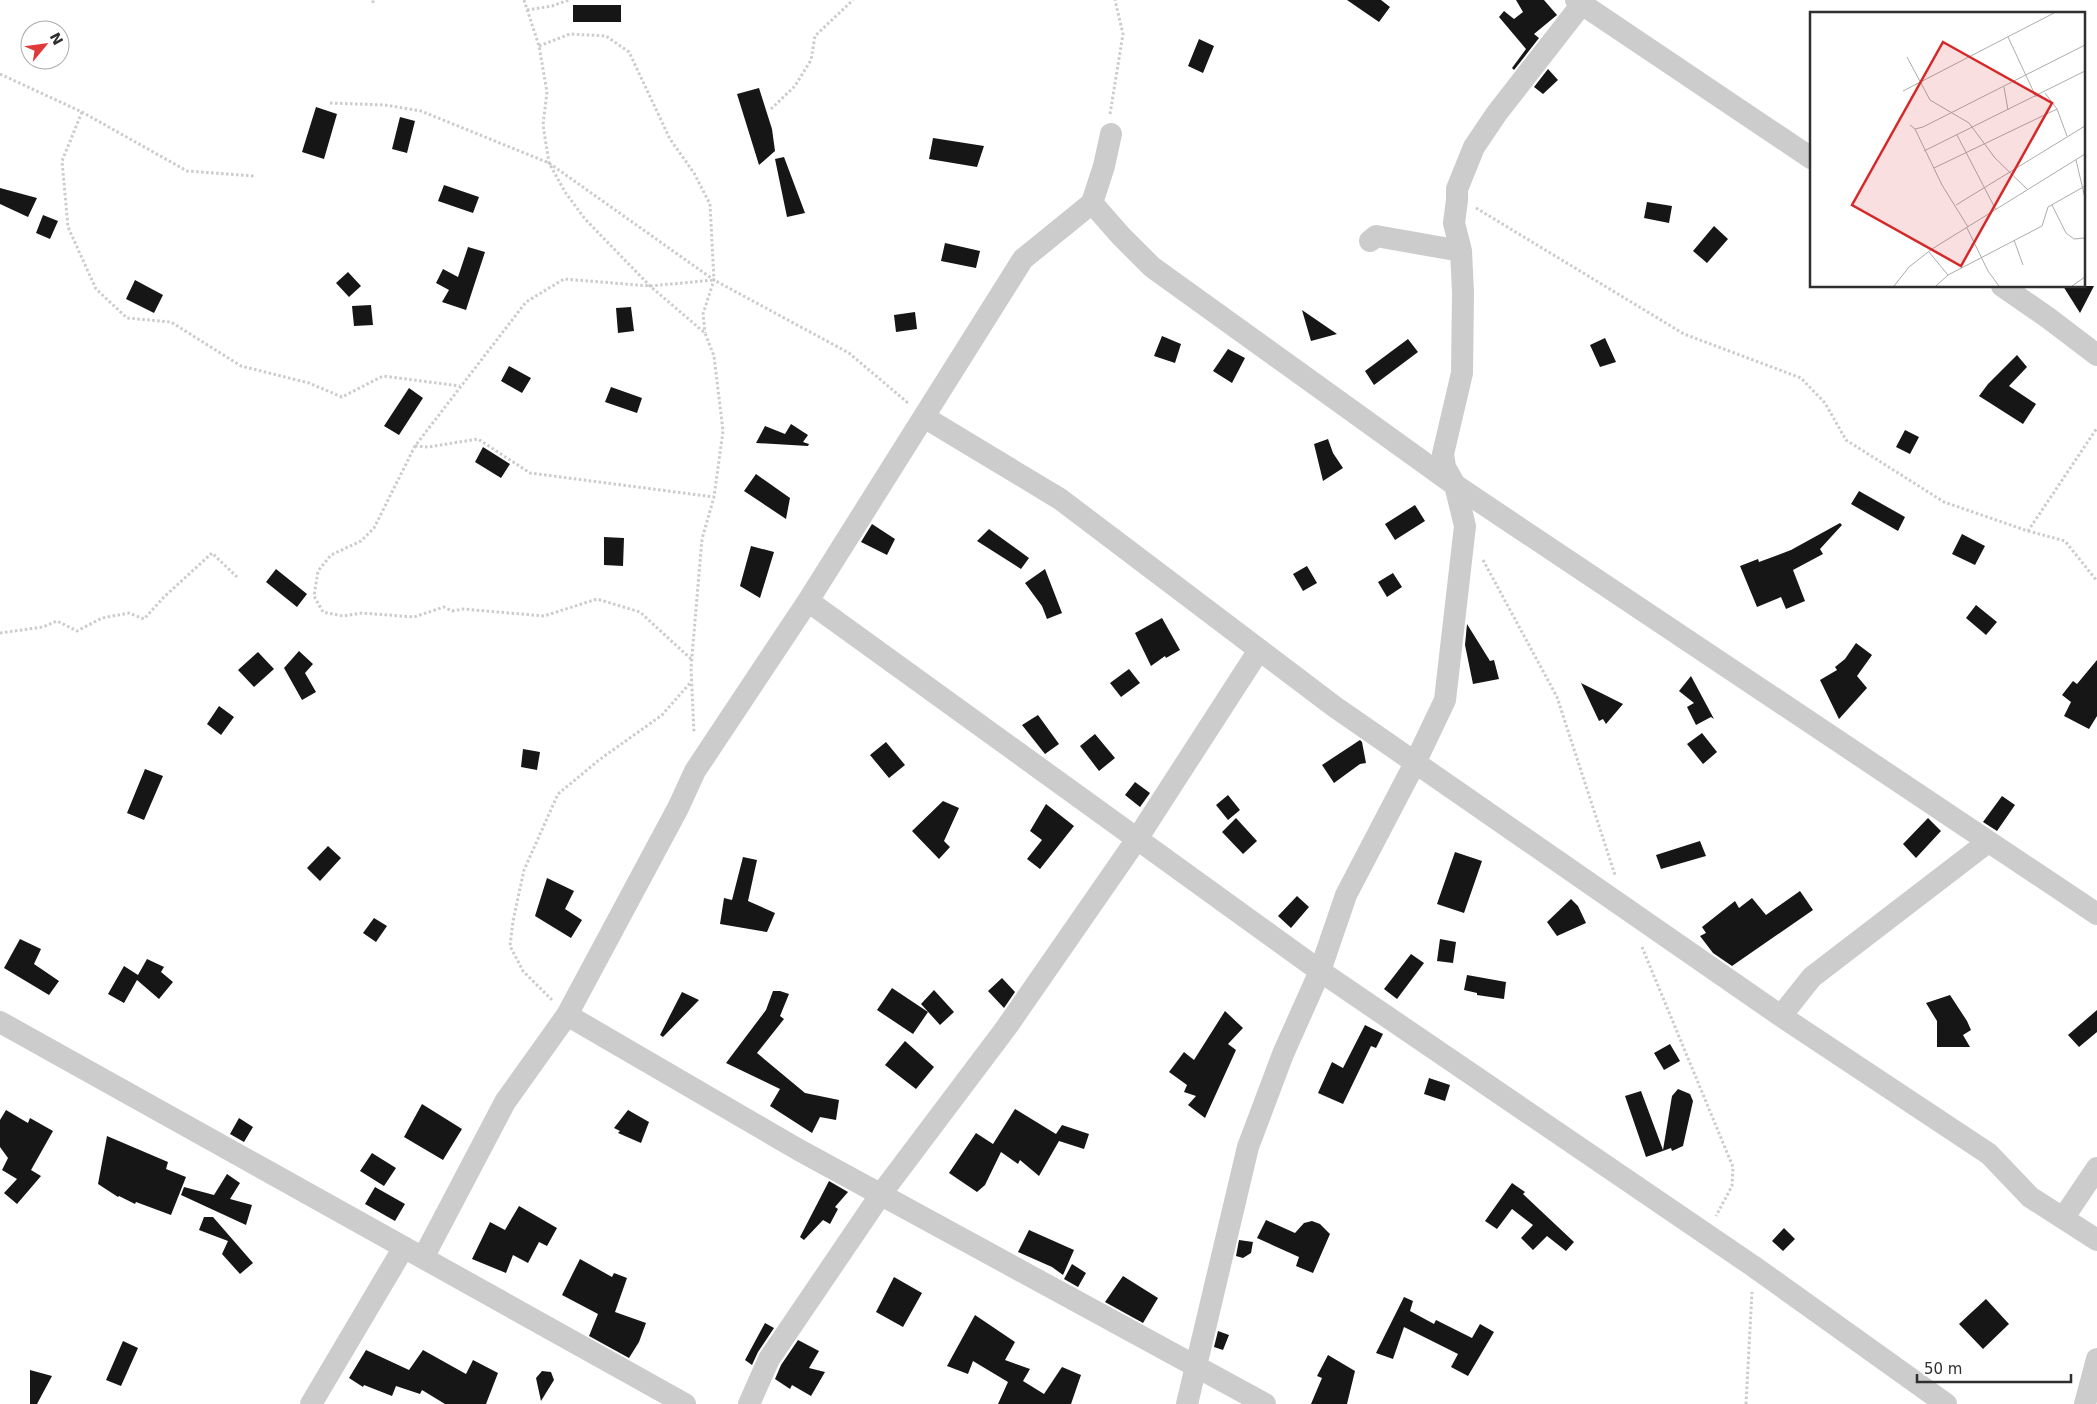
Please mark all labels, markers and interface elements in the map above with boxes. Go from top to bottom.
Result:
inset map [1810,12,2084,288]
north arrow [20,20,70,70]
text: N [47,30,66,48]
scale bar [1917,1352,2071,1384]
text: 50 m [1924,1360,1962,1378]

